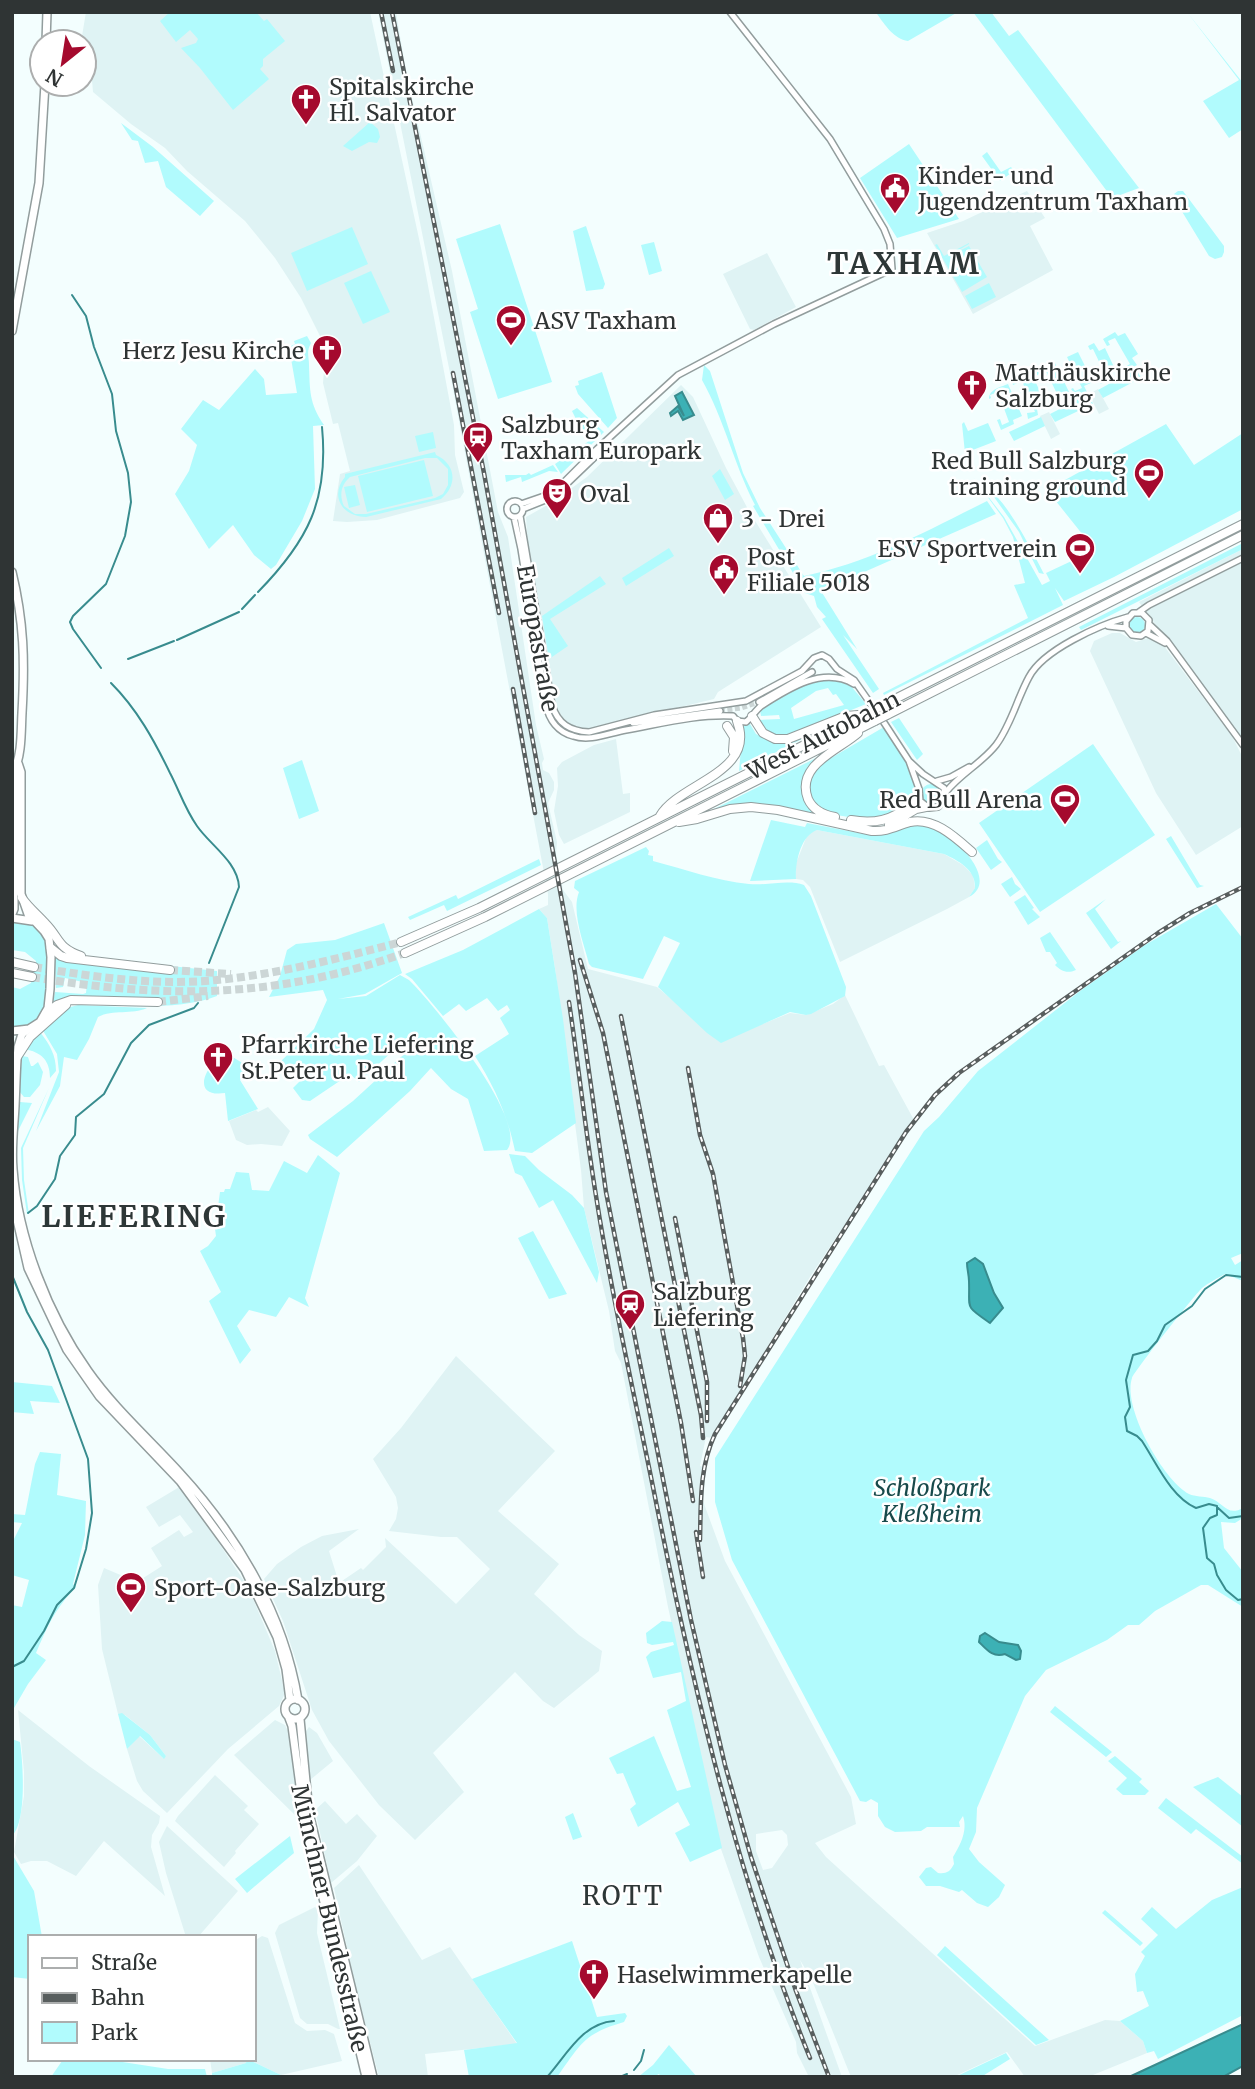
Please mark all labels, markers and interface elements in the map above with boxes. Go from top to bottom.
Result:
north arrow [28,28,98,98]
text: N [42,64,67,92]
place label: Spitalskirche Hl. Salvator [329,72,474,127]
church icon: Spitalskirche Hl. Salvator [289,82,323,126]
place label: Kinder- und Jugendzentrum Taxham [917,161,1188,216]
public building icon: Kinder- und Jugendzentrum Taxham [878,171,912,215]
district label: TAXHAM [827,244,981,282]
sports icon: ASV Taxham [494,303,528,347]
place label: ASV Taxham [533,306,677,335]
church icon: Herz Jesu Kirche [310,333,344,377]
place label: Herz Jesu Kirche [122,336,304,365]
place label: Matthäuskirche Salzburg [995,358,1171,413]
church icon: Matthäuskirche Salzburg [955,368,989,412]
place label: Salzburg Taxham Europark [501,410,702,465]
station icon: Salzburg Taxham Europark [461,420,495,464]
place label: Red Bull Salzburg training ground [931,446,1126,501]
sports icon: Red Bull Salzburg training ground [1132,456,1166,500]
theatre icon: Oval [540,476,574,520]
place label: Oval [580,479,630,508]
shop icon: 3 - Drei [701,501,735,545]
place label: 3 - Drei [741,504,825,533]
sports icon: ESV Sportverein [1063,531,1097,575]
place label: ESV Sportverein [878,534,1057,563]
place label: Post Filiale 5018 [747,542,870,597]
public building icon: Post Filiale 5018 [707,552,741,596]
street label: Europastraße [511,562,565,714]
street label: West Autobahn [740,684,905,787]
sports icon: Red Bull Arena [1048,782,1082,826]
place label: Red Bull Arena [879,785,1042,814]
place label: Pfarrkirche Liefering St.Peter u. Paul [241,1030,474,1085]
church icon: Pfarrkirche Liefering St.Peter u. Paul [201,1040,235,1084]
district label: LIEFERING [41,1197,227,1235]
place label: Salzburg Liefering [653,1277,754,1332]
station icon: Salzburg Liefering [613,1287,647,1331]
park label: Schloßpark Kleßheim [874,1473,991,1528]
sports icon: Sport-Oase-Salzburg [114,1570,148,1614]
place label: Sport-Oase-Salzburg [154,1573,385,1602]
street label: Münchner Bundesstraße [285,1781,375,2055]
district label: ROTT [582,1879,664,1912]
legend [28,1935,256,2061]
text: Straße [91,1949,157,1976]
church icon: Haselwimmerkapelle [577,1957,611,2001]
place label: Haselwimmerkapelle [617,1960,852,1989]
text: Bahn [91,1984,145,2011]
text: Park [91,2019,138,2046]

